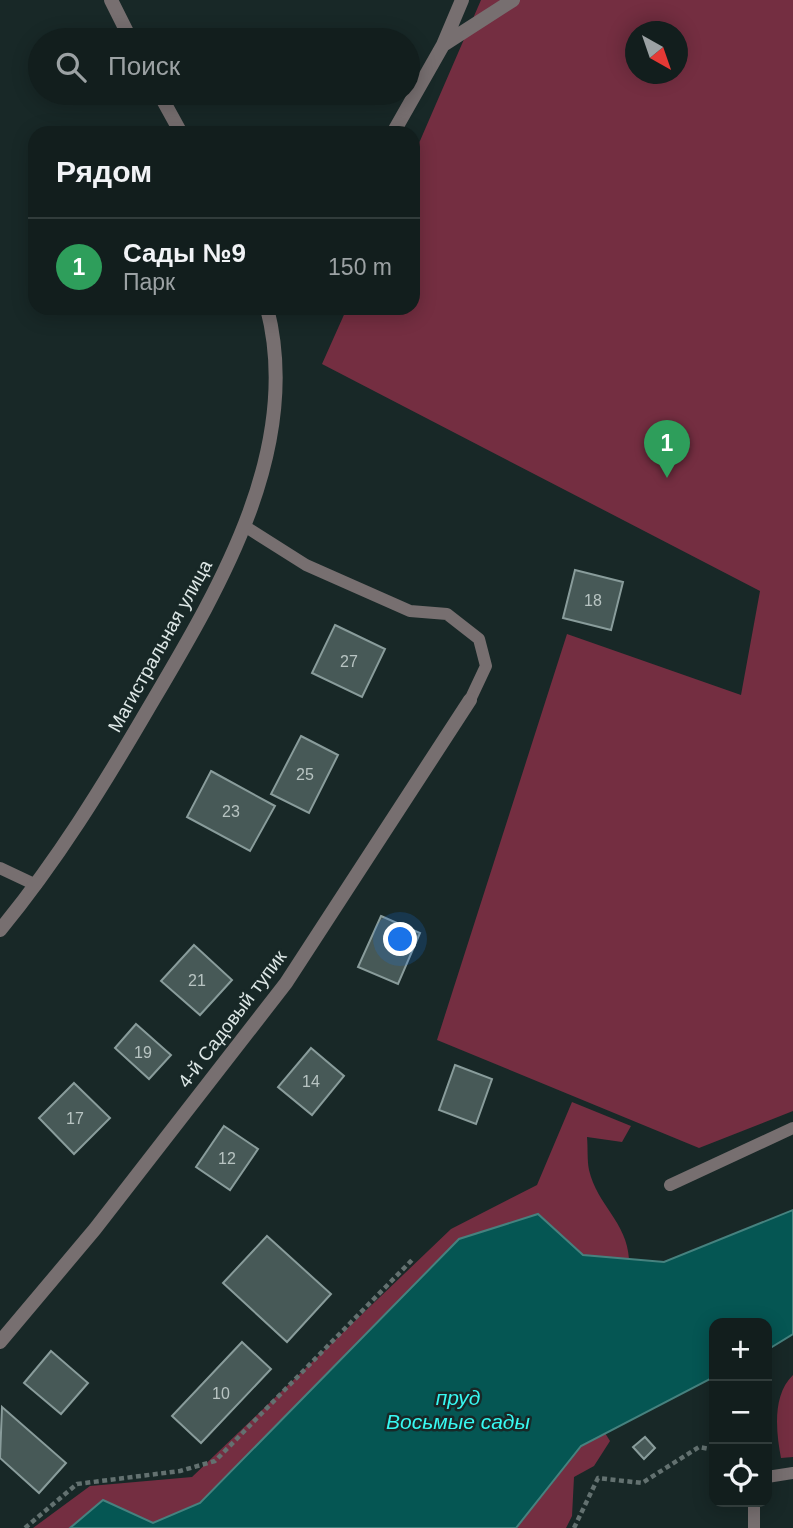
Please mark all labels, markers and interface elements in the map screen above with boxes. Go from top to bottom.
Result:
north arrow [625,21,688,84]
search box [28,28,420,105]
icon: search [52,48,90,86]
text: Поиск [108,51,180,81]
text: Рядом [56,155,152,188]
text: Сады №9 [123,238,246,268]
text: 1 [73,254,85,280]
text: 150 m [328,254,392,280]
text: Парк [123,269,175,295]
pin: 1 [644,420,690,478]
street label: Магистральная улица [104,556,216,736]
house number: 18 [584,592,602,609]
house number: 27 [340,653,358,670]
house number: 25 [296,766,314,783]
house number: 23 [222,803,240,820]
your location [383,922,417,956]
street label: 4-й Садовый тупик [174,946,291,1092]
house number: 21 [188,972,206,989]
house number: 19 [134,1044,152,1061]
house number: 14 [302,1073,320,1090]
house number: 17 [66,1110,84,1127]
house number: 12 [218,1150,236,1167]
map controls [709,1318,772,1507]
button: + [709,1318,772,1381]
button: − [709,1381,772,1444]
house number: 10 [212,1385,230,1402]
water label: пруд Восьмые сады [386,1386,530,1433]
button: locate [709,1444,772,1507]

